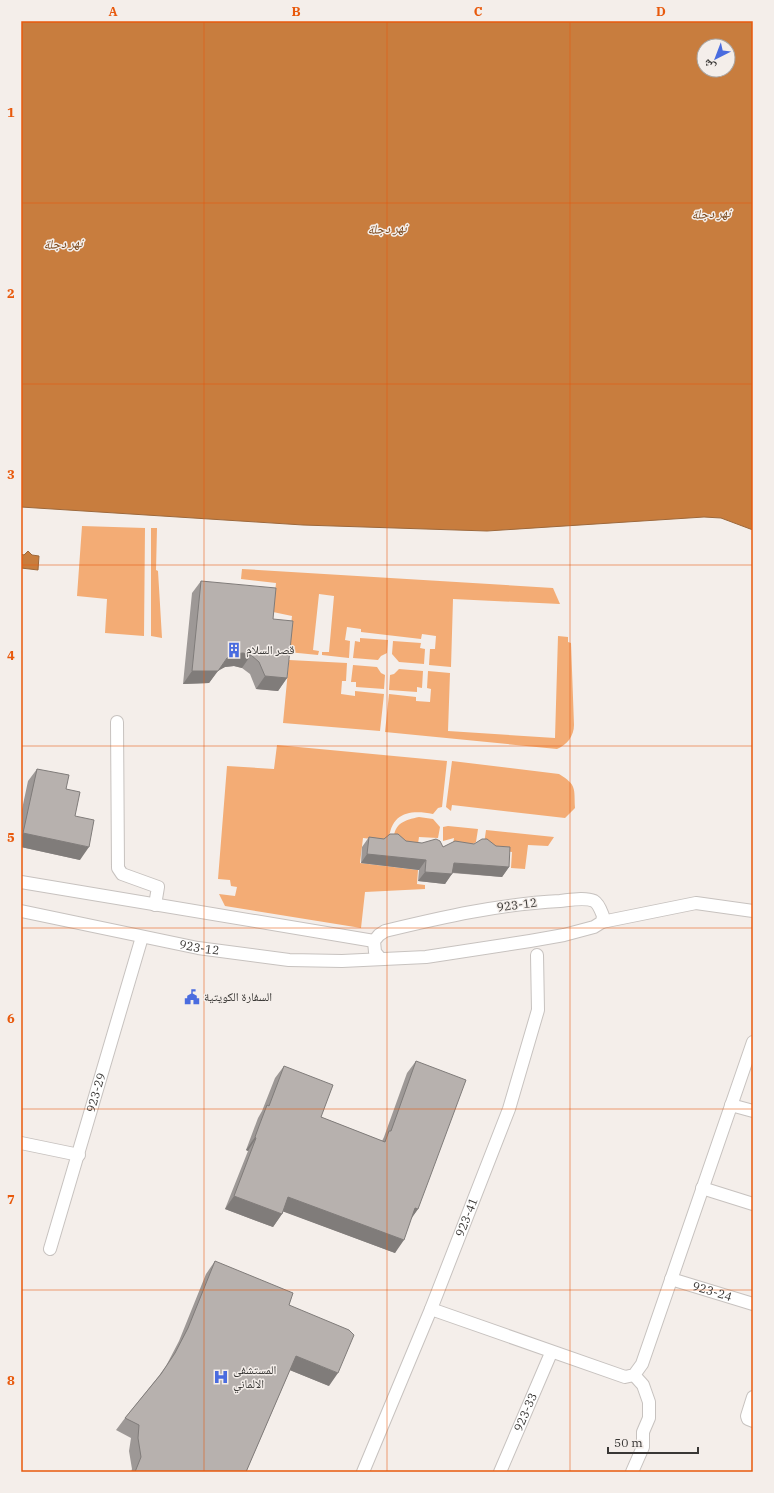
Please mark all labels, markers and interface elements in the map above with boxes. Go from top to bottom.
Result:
text: A [108,3,118,20]
text: B [291,3,301,20]
text: C [474,3,483,20]
text: D [656,3,666,20]
north arrow [696,38,736,78]
text: ش [700,55,719,75]
text: 1 [7,104,15,121]
water label: نهر دجلة [691,204,733,223]
water label: نهر دجلة [367,219,409,238]
water label: نهر دجلة [43,234,85,253]
text: 2 [7,285,15,302]
text: 3 [7,466,15,483]
building icon: قصر السلام [225,641,243,659]
place label: قصر السلام [246,642,295,658]
text: 4 [7,647,15,664]
text: 5 [7,829,15,846]
street label: 923-12 [496,895,538,914]
street label: 923-12 [178,936,220,958]
public building icon: السفارة الكويتية [183,988,201,1006]
place label: السفارة الكويتية [204,989,272,1004]
text: 6 [7,1010,15,1027]
street label: 923-29 [83,1071,109,1114]
text: 7 [7,1191,15,1208]
street label: 923-41 [452,1195,481,1239]
street label: 923-24 [691,1278,734,1304]
place label: المستشفى الالماني [233,1362,277,1394]
hospital icon: المستشفى الالماني [212,1368,230,1386]
text: 8 [7,1372,15,1389]
street label: 923-33 [510,1390,540,1434]
scale bar [608,1429,698,1455]
text: 50 m [614,1435,643,1450]

